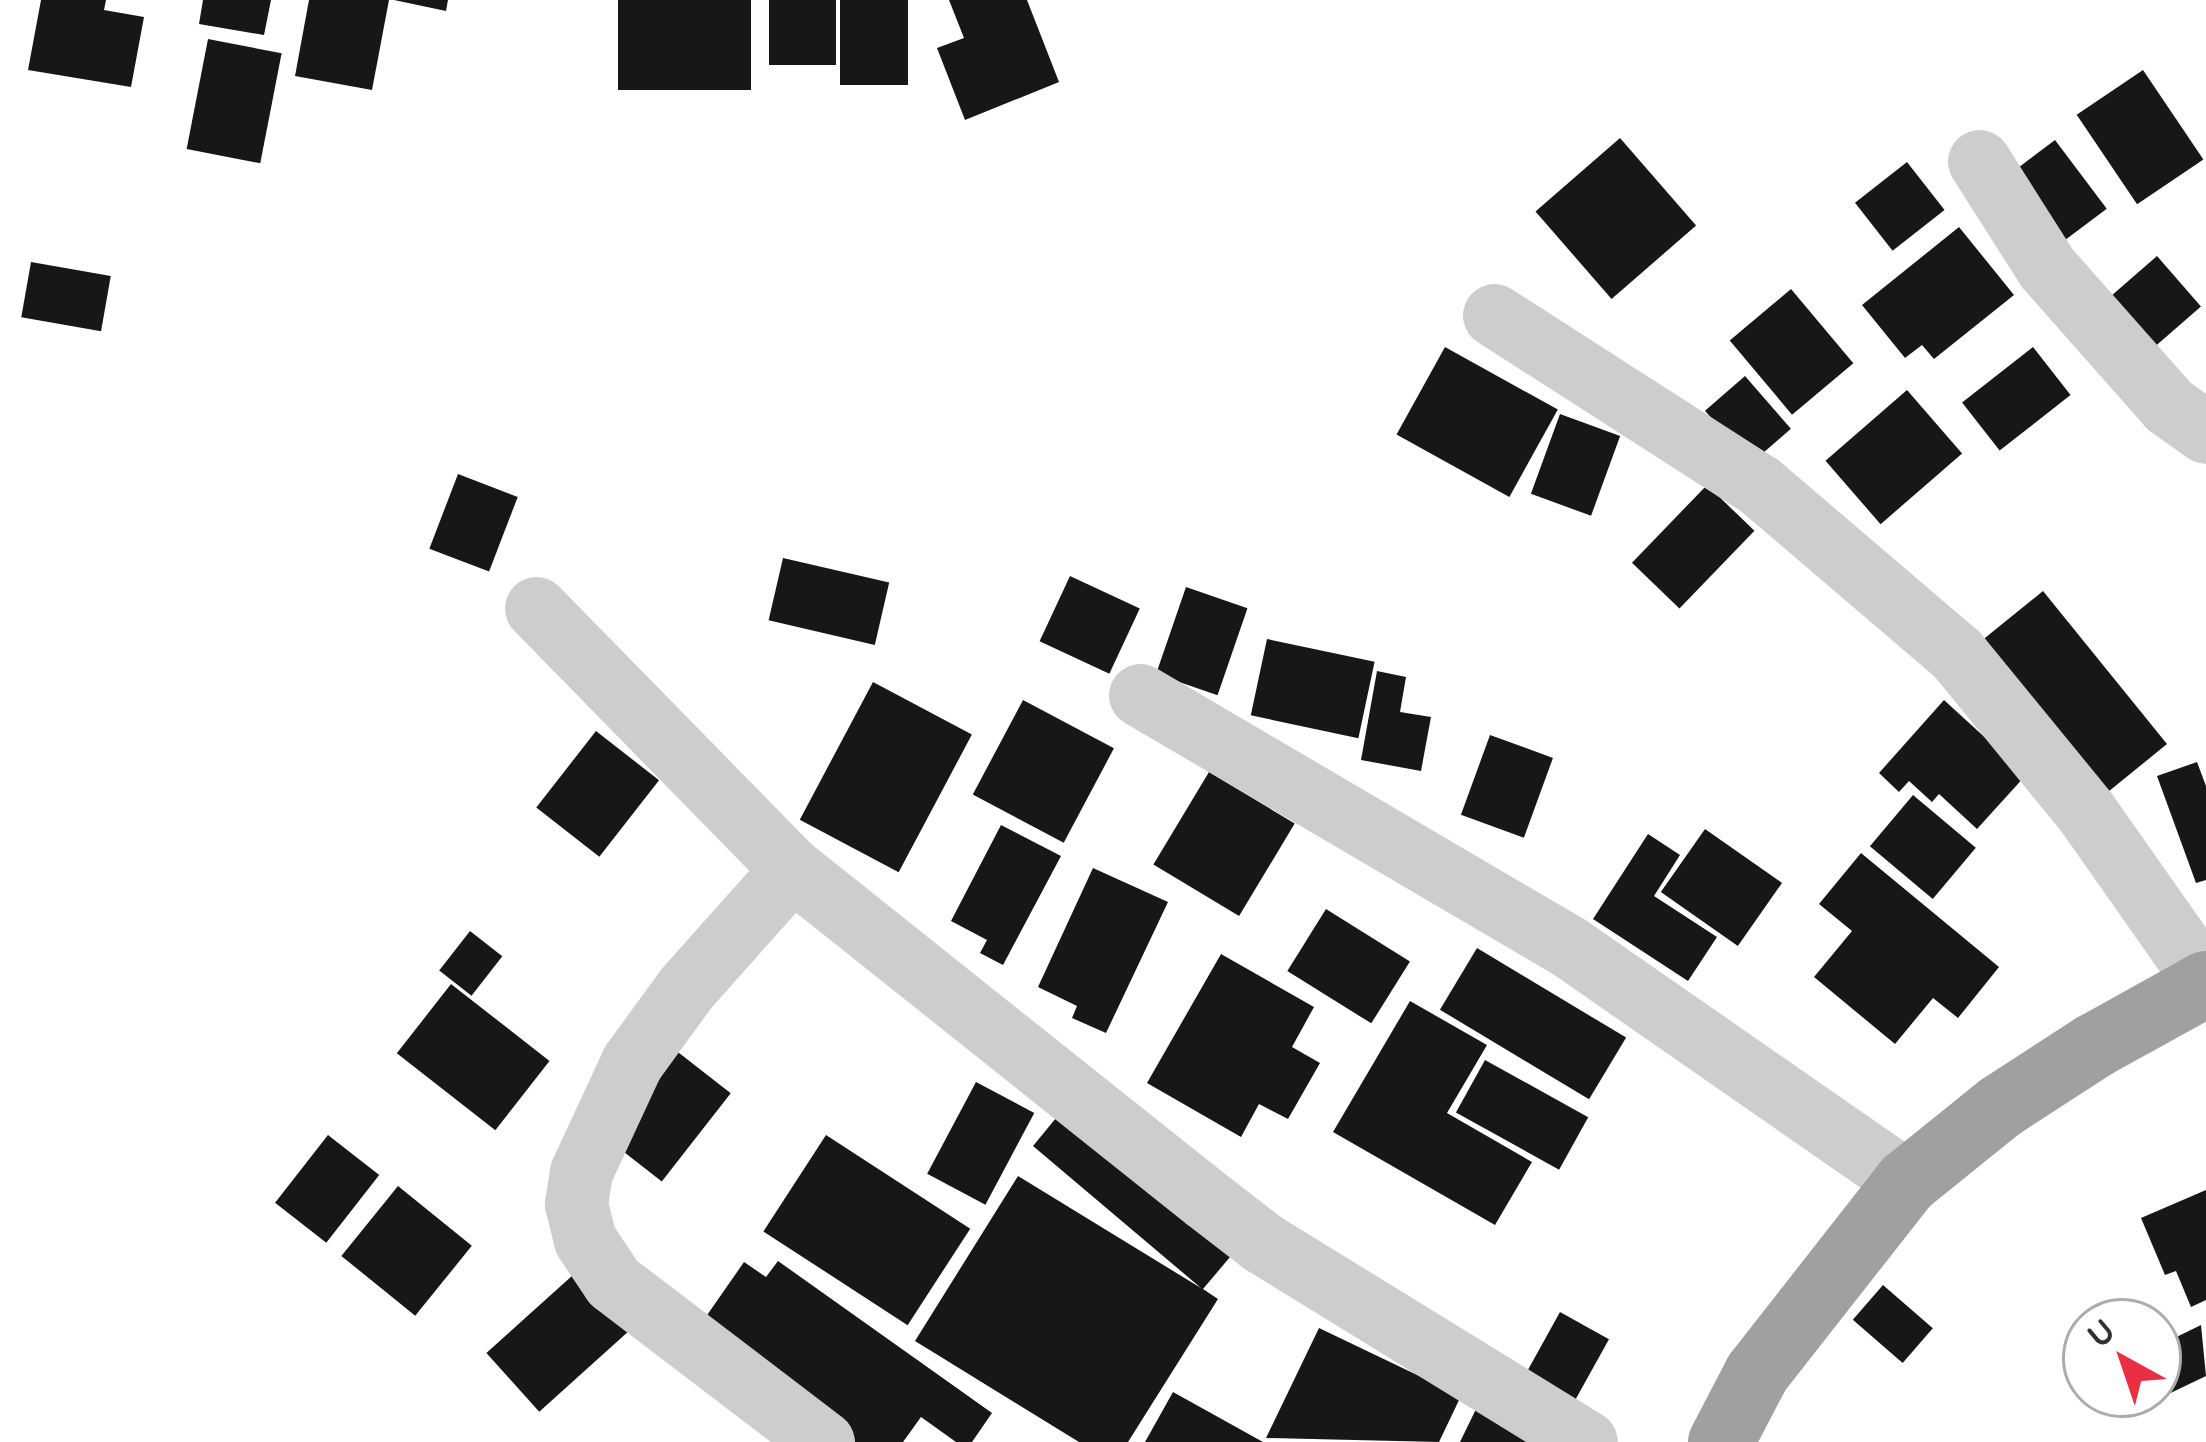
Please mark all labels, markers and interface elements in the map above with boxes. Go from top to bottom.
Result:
north arrow [2062,1298,2182,1418]
text: U [2078,1309,2123,1356]

